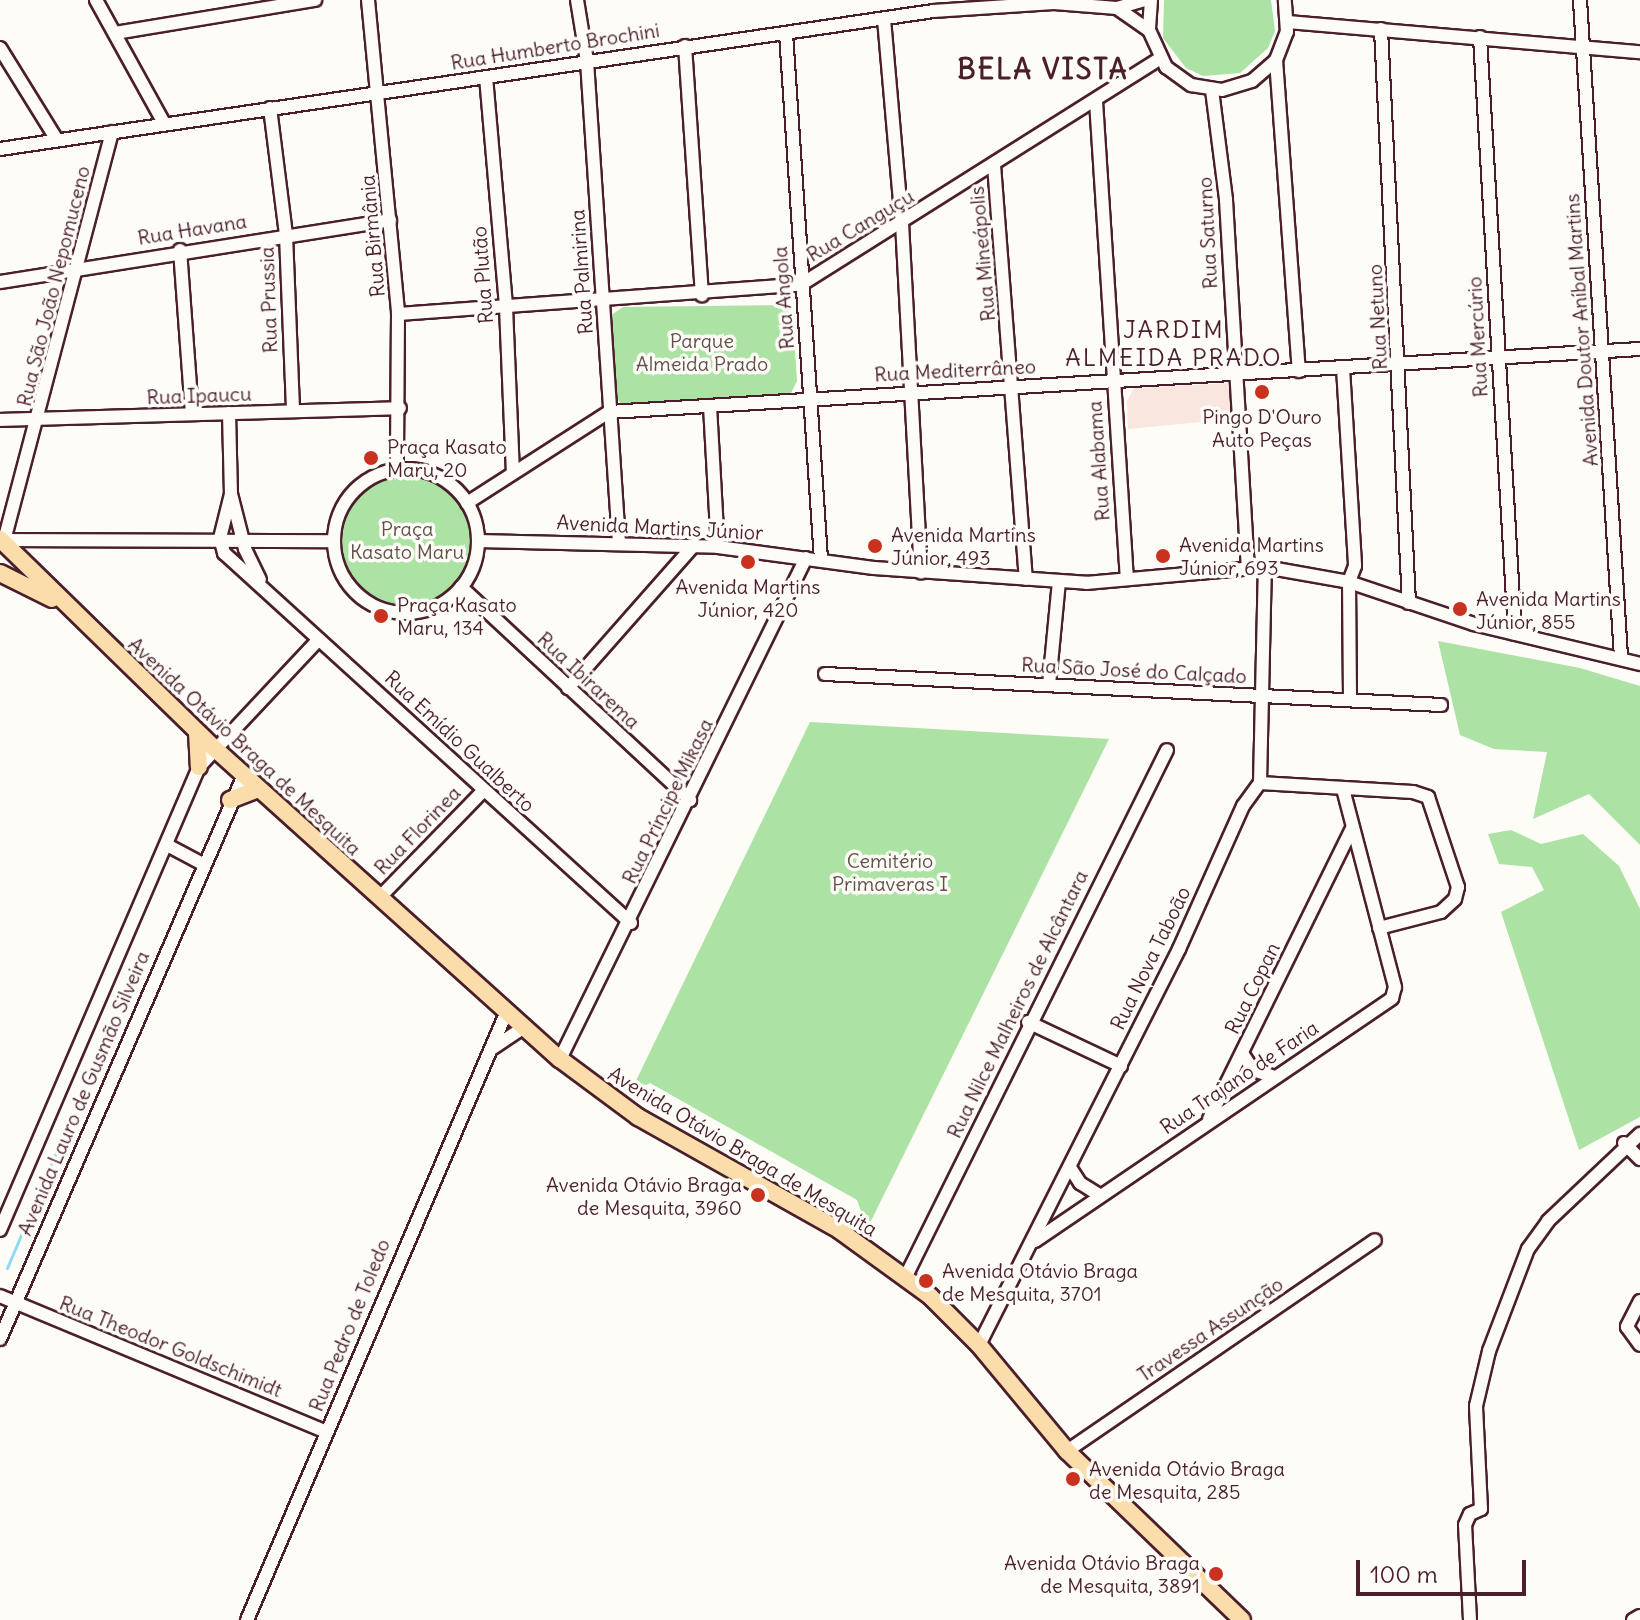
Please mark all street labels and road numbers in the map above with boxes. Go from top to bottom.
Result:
street label: Rua Humberto Brochini [449,18,661,74]
street label: Rua São João Nepomuceno [11,163,95,409]
street label: Rua Birmânia [355,174,389,298]
street label: Rua Saturno [1192,176,1222,290]
street label: Rua Canguçu [802,184,918,266]
street label: Rua Mineápolis [964,185,1000,323]
street label: Avenida Doutor Aníbal Martins [1559,193,1603,467]
street label: Rua Havana [136,209,248,249]
street label: Rua Palmirina [565,209,597,335]
street label: Rua Plutão [467,225,497,325]
street label: Rua Prussia [254,246,282,354]
street label: Rua Angola [767,246,799,350]
street label: Rua Netuno [1362,263,1392,371]
street label: Rua Mercúrio [1462,276,1492,398]
street label: Rua Mediterrâneo [874,354,1036,386]
street label: Rua Ipaucu [146,381,252,409]
street label: Rua Alabama [1082,400,1114,522]
street label: Avenida Martins Júnior [556,510,764,544]
street label: Rua Ibirarema [533,626,645,734]
street label: Avenida Otávio Braga de Mesquita [124,632,366,860]
street label: Rua São José do Calçado [1021,652,1247,688]
street label: Rua Emídio Gualberto [380,665,540,817]
street label: Rua Príncipe Mikasa [617,714,717,888]
street label: Rua Florinea [369,781,465,879]
street label: Rua Nilce Malheiros de Alcântara [942,866,1092,1142]
street label: Rua Nova Taboão [1105,882,1195,1034]
street label: Rua Copan [1220,938,1284,1038]
street label: Avenida Lauro de Gusmão Silveira [12,947,154,1239]
street label: Rua Trajano de Faria [1155,1015,1323,1139]
street label: Avenida Otávio Braga de Mesquita [604,1061,882,1241]
street label: Rua Pedro de Toledo [303,1235,395,1415]
street label: Travessa Assunção [1133,1271,1287,1387]
street label: Rua Theodor Goldschimidt [56,1290,286,1402]

